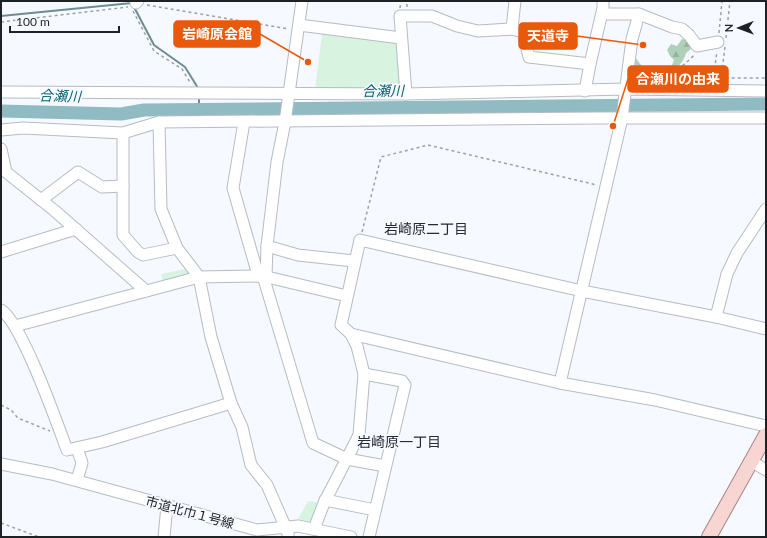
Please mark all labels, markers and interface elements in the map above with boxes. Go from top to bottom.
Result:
scale bar [10,8,119,34]
north arrow [719,8,759,48]
text: 100 m [16,14,50,29]
callout: 岩崎原会館 [174,21,260,47]
callout: 天道寺 [519,23,577,49]
text: N [722,24,735,33]
text: 岩崎原会館 [182,25,252,42]
text: 天道寺 [527,27,569,44]
callout: 合瀬川の由来 [628,66,728,92]
text: 合瀬川の由来 [636,70,720,87]
water label: 合瀬川 [362,82,406,99]
water label: 合瀬川 [39,86,83,105]
district label: 岩崎原二丁目 [384,220,468,237]
district label: 岩崎原一丁目 [357,433,441,450]
street label: 市道北巾１号線 [144,492,236,532]

